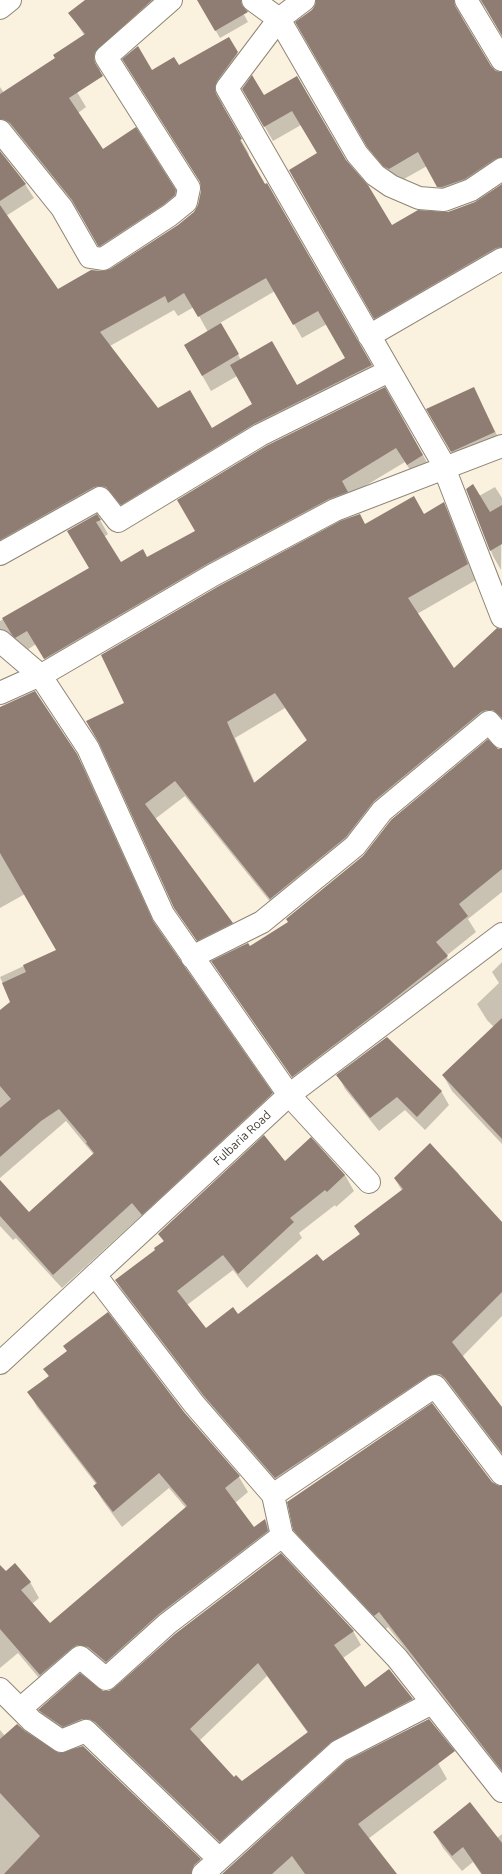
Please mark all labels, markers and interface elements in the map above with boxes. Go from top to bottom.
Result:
street label: Fulbaria Road [210,1108,274,1168]

